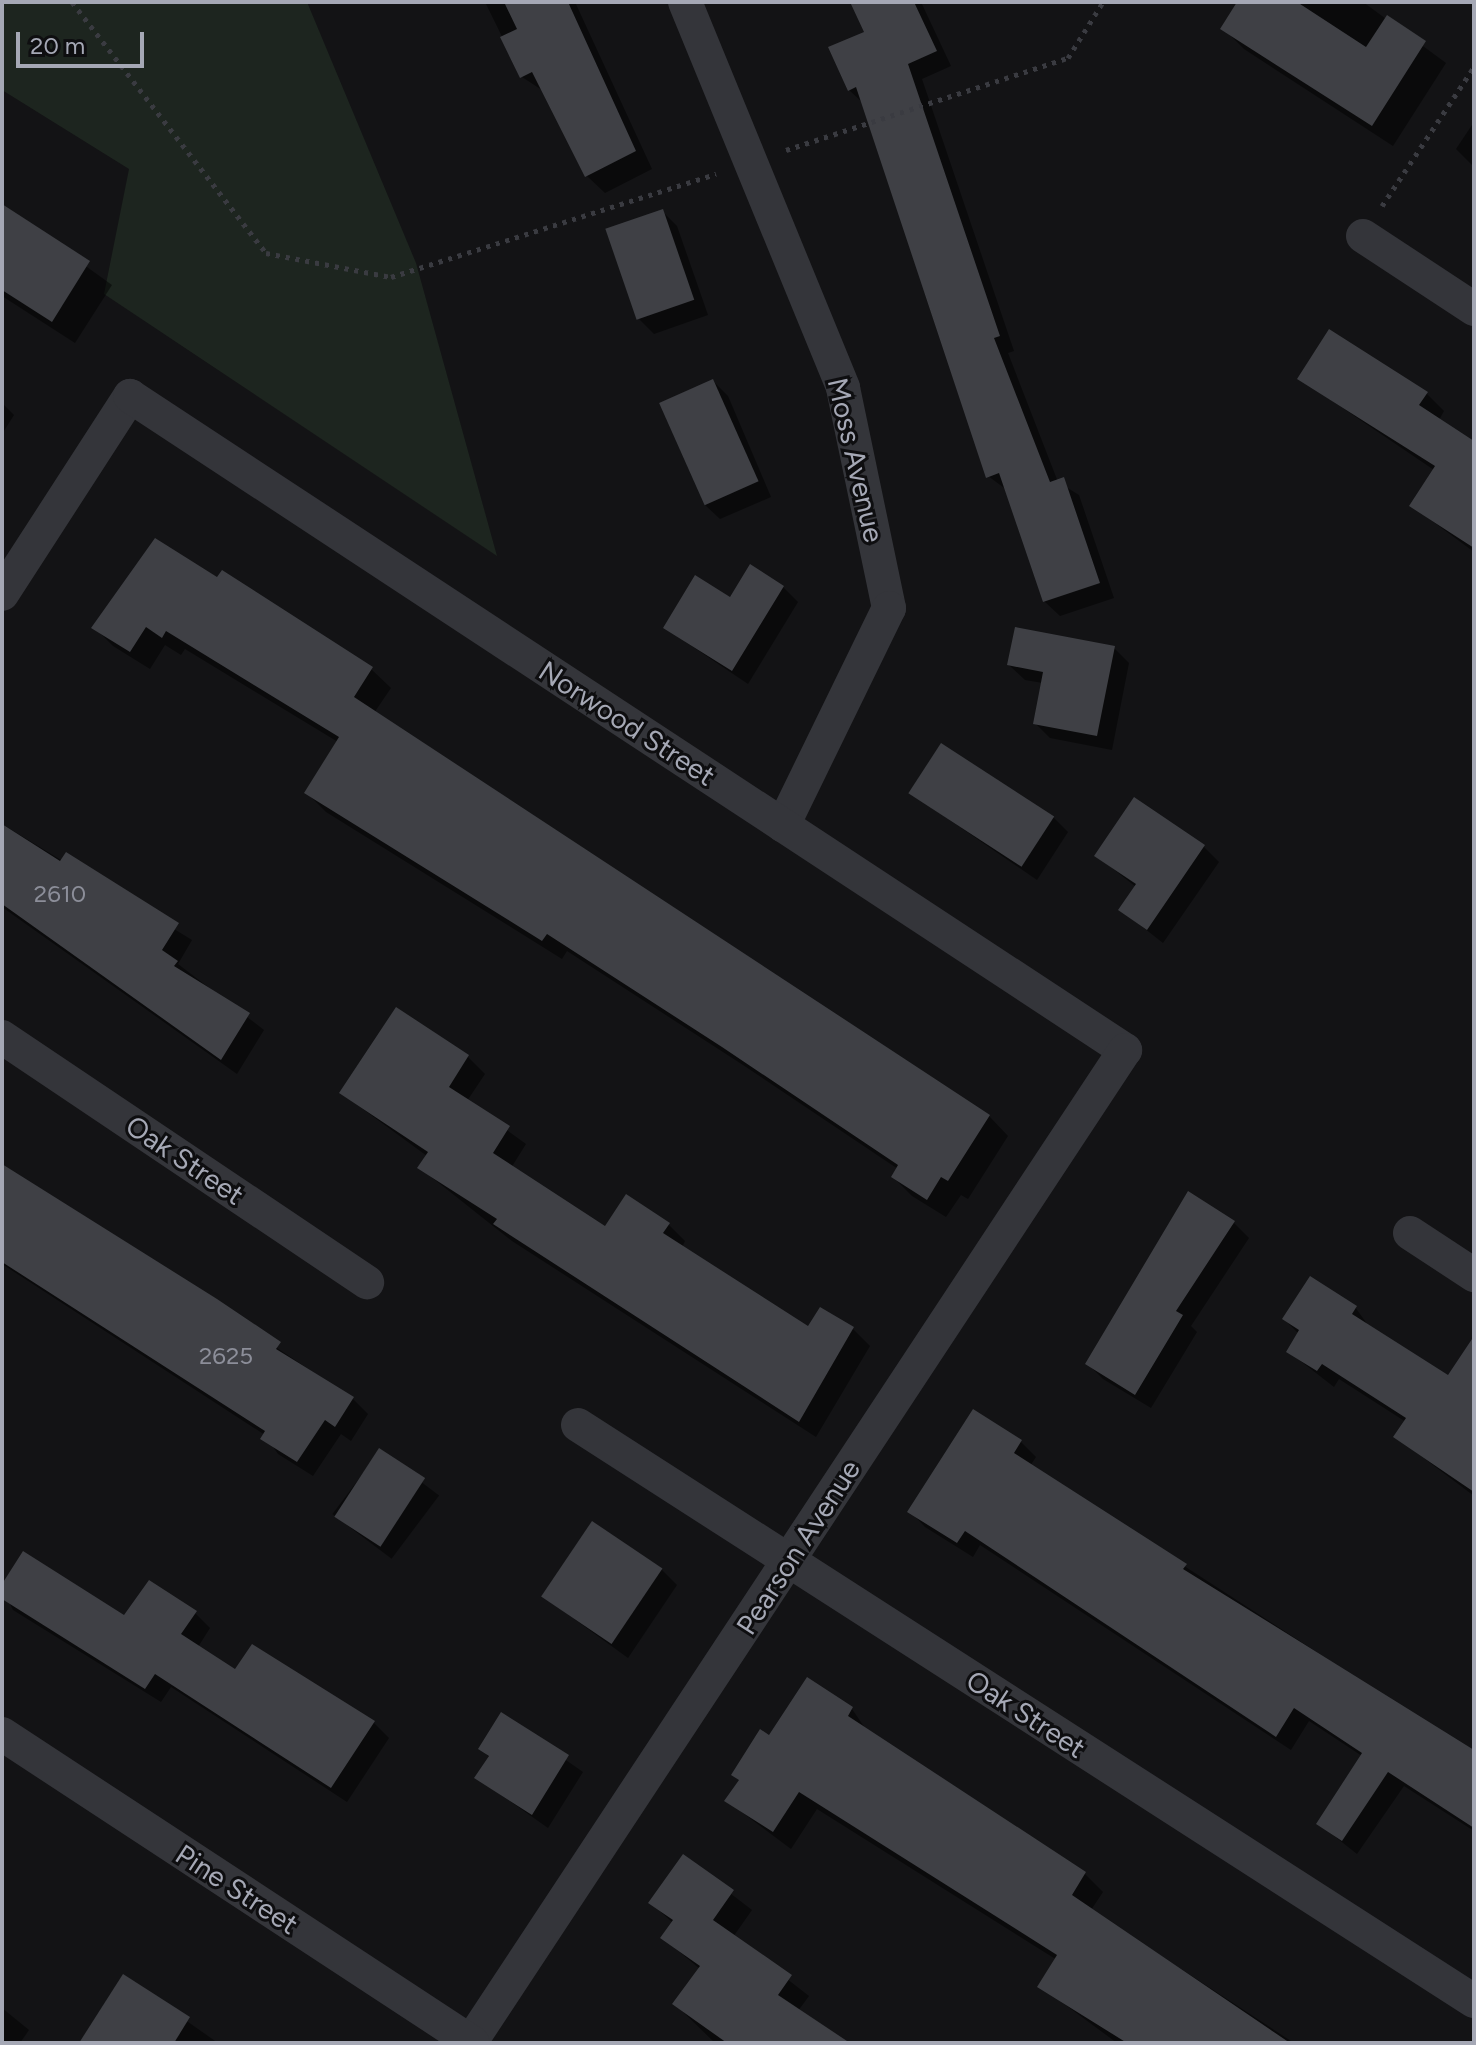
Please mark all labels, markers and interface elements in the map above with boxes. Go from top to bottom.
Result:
scale bar [20,16,148,66]
text: 20 m [30,31,85,60]
street label: Moss Avenue [821,375,891,545]
street label: Norwood Street [533,654,721,792]
house number: 2610 [34,880,86,908]
street label: Oak Street [120,1108,250,1212]
house number: 2625 [199,1342,253,1370]
street label: Pearson Avenue [729,1453,867,1641]
street label: Oak Street [960,1663,1092,1765]
street label: Pine Street [170,1837,304,1941]

